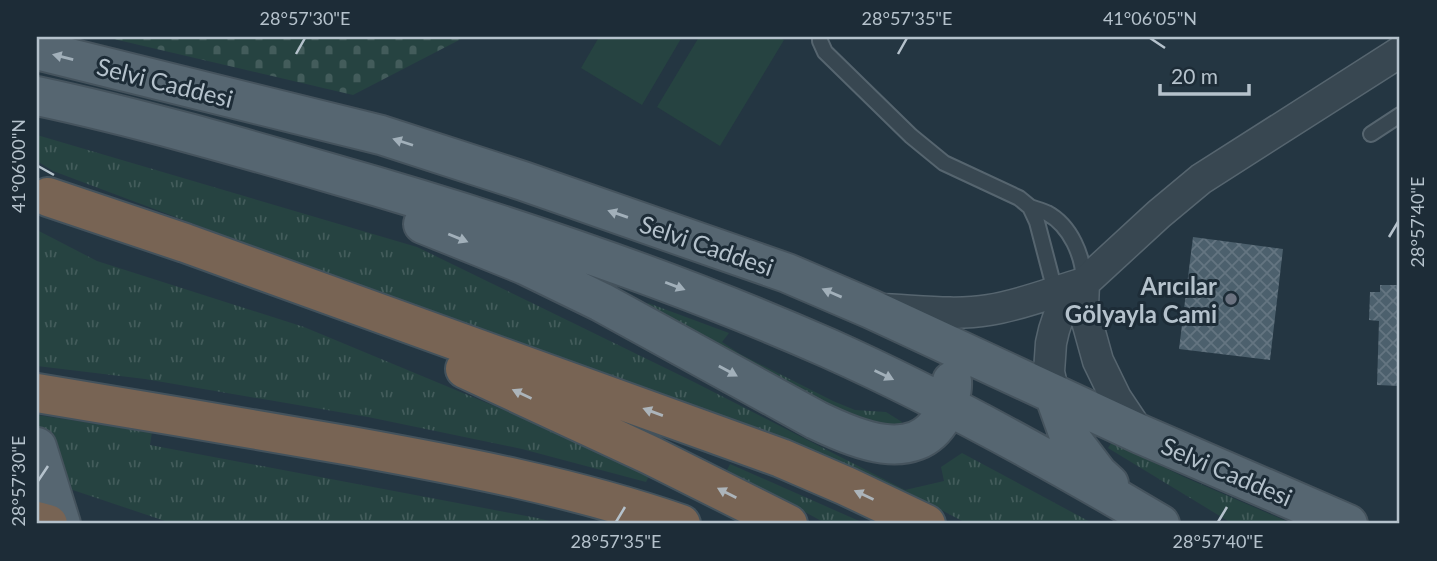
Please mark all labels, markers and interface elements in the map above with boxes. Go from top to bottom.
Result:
text: 28°57'30"E [260,7,350,29]
text: 28°57'35"E [862,7,952,29]
text: 41°06'05"N [1103,7,1197,29]
one-way arrow [52,51,74,62]
street label: Selvi Caddesi [94,51,236,113]
scale bar [1160,52,1250,96]
text: 20 m [1171,63,1218,88]
text: 41°06'00"N [7,119,29,213]
one-way arrow [392,137,413,147]
text: 28°57'40"E [1406,177,1428,267]
one-way arrow [608,208,629,219]
street label: Selvi Caddesi [636,209,778,281]
one-way arrow [448,232,469,243]
place label: Arıcılar Gölyayla Cami [1065,271,1217,328]
one-way arrow [665,280,686,291]
one-way arrow [822,287,842,299]
marker: Arıcılar Gölyayla Cami [1223,291,1239,307]
one-way arrow [718,365,737,377]
one-way arrow [874,369,894,381]
one-way arrow [512,389,532,400]
one-way arrow [642,406,663,417]
street label: Selvi Caddesi [1157,430,1297,512]
text: 28°57'30"E [7,436,29,526]
one-way arrow [717,487,737,498]
one-way arrow [854,489,874,501]
text: 28°57'35"E [571,530,661,552]
text: 28°57'40"E [1173,530,1263,552]

